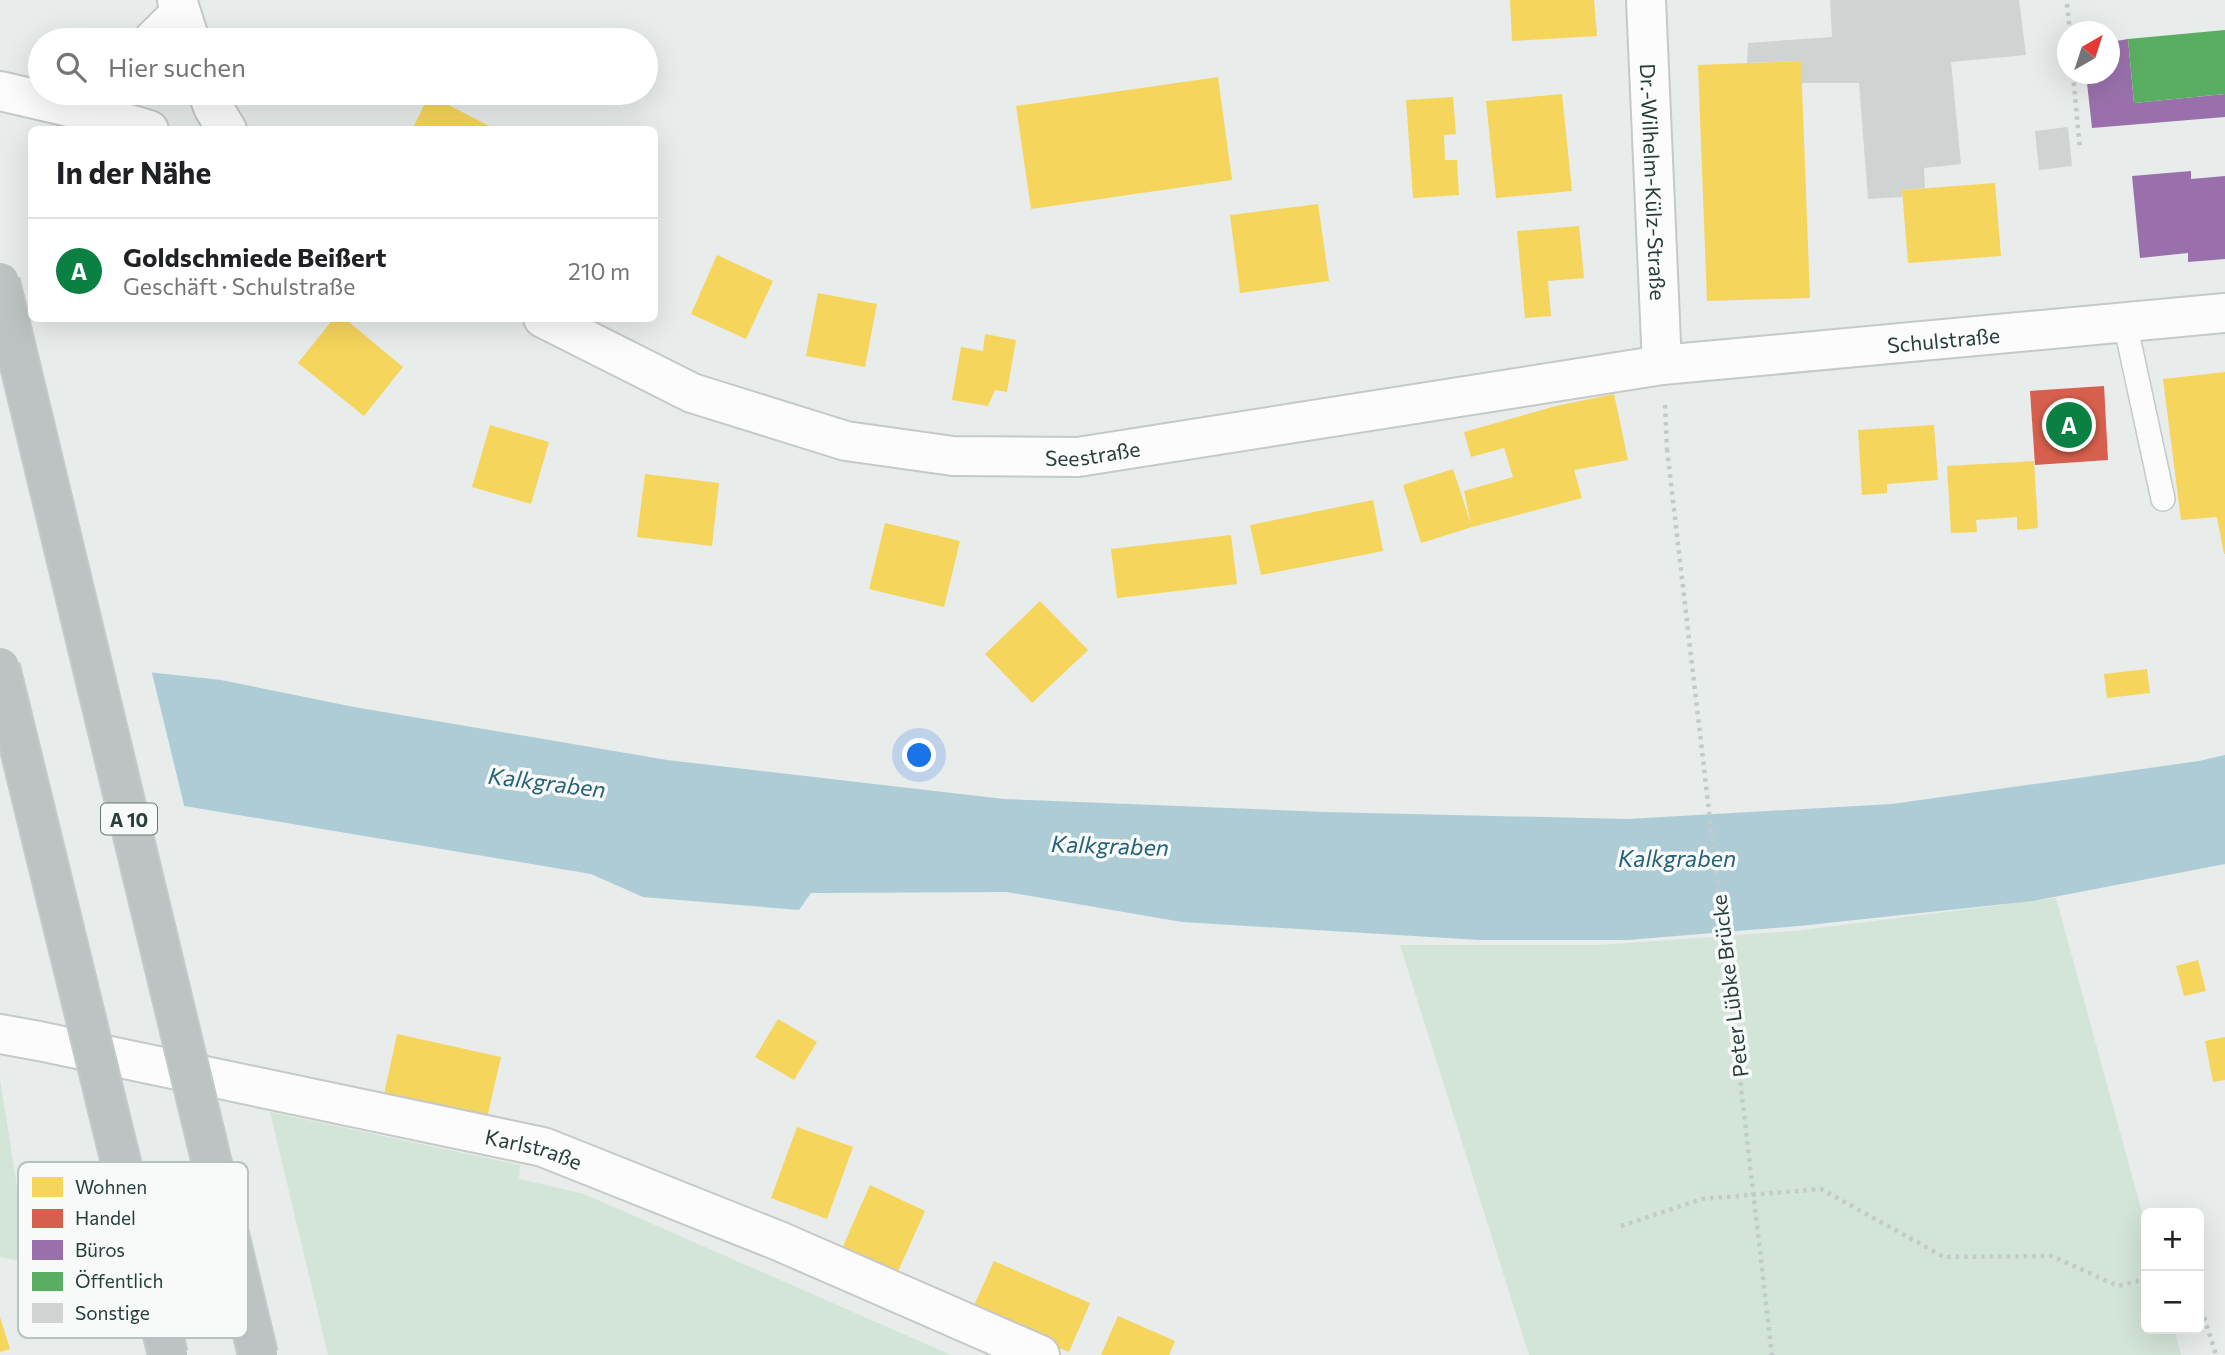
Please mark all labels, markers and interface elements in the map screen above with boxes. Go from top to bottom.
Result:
north arrow [2057,21,2120,84]
search box [28,28,658,105]
icon: search [52,48,90,86]
text: Hier suchen [108,51,246,82]
street label: Dr.-Wilhelm-Külz-Straße [1636,63,1672,301]
text: In der Nähe [56,153,211,190]
text: Goldschmiede Beißert [123,241,387,272]
text: A [71,257,87,285]
text: 210 m [568,257,630,285]
text: Geschäft · Schulstraße [123,272,355,300]
street label: Schulstraße [1886,321,2001,357]
pin: A [2046,399,2092,451]
street label: Seestraße [1045,435,1142,470]
your location [902,738,936,772]
water label: Kalkgraben [487,761,607,803]
road number: A 10 [101,804,157,834]
water label: Kalkgraben [1050,829,1170,861]
water label: Kalkgraben [1618,844,1736,872]
street label: Peter Lübke Brücke [1705,893,1753,1079]
street label: Karlstraße [483,1123,586,1174]
legend [18,1162,248,1338]
text: Wohnen [75,1175,147,1198]
text: Handel [75,1206,136,1229]
map controls [2141,1208,2204,1334]
button: + [2141,1208,2204,1271]
text: Büros [75,1238,125,1261]
text: Öffentlich [75,1269,163,1292]
button: − [2141,1271,2204,1334]
text: Sonstige [75,1301,150,1324]

